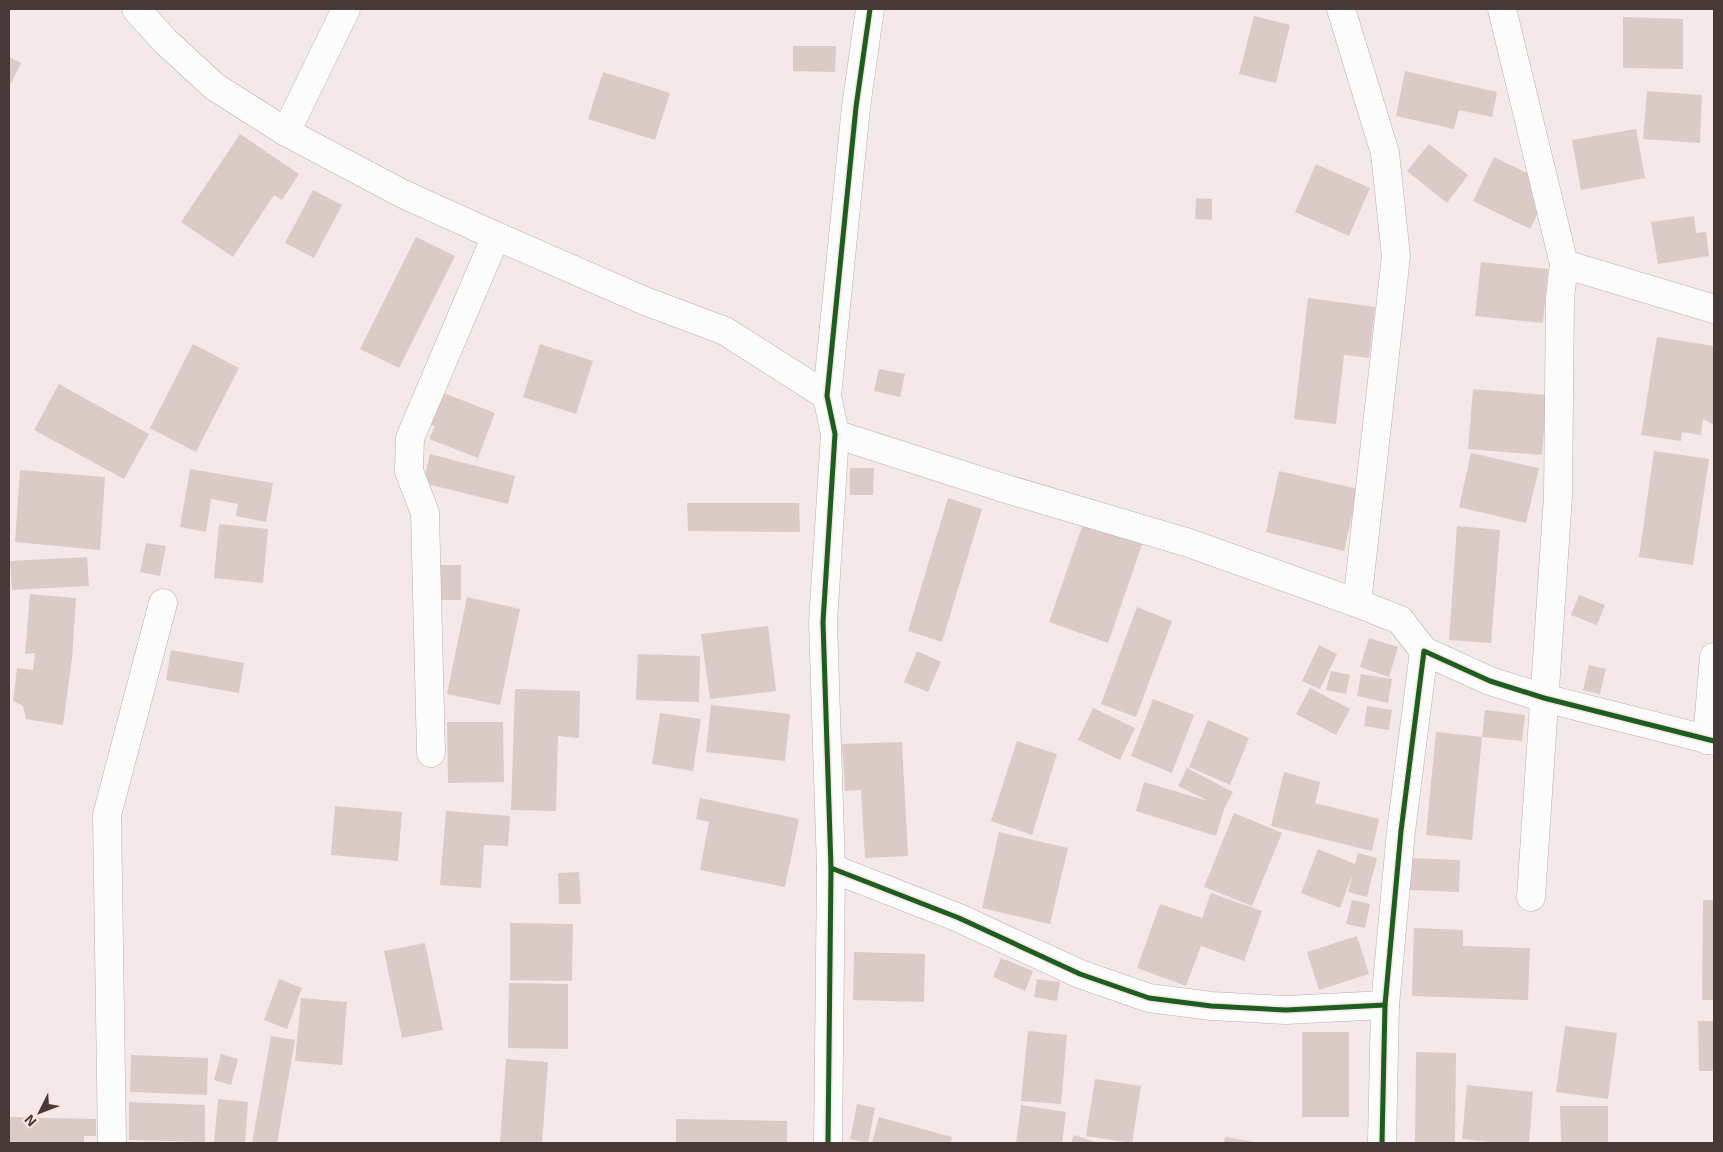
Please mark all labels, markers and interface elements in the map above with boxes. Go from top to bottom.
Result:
north arrow [15,1087,65,1137]
text: N [20,1112,40,1130]

